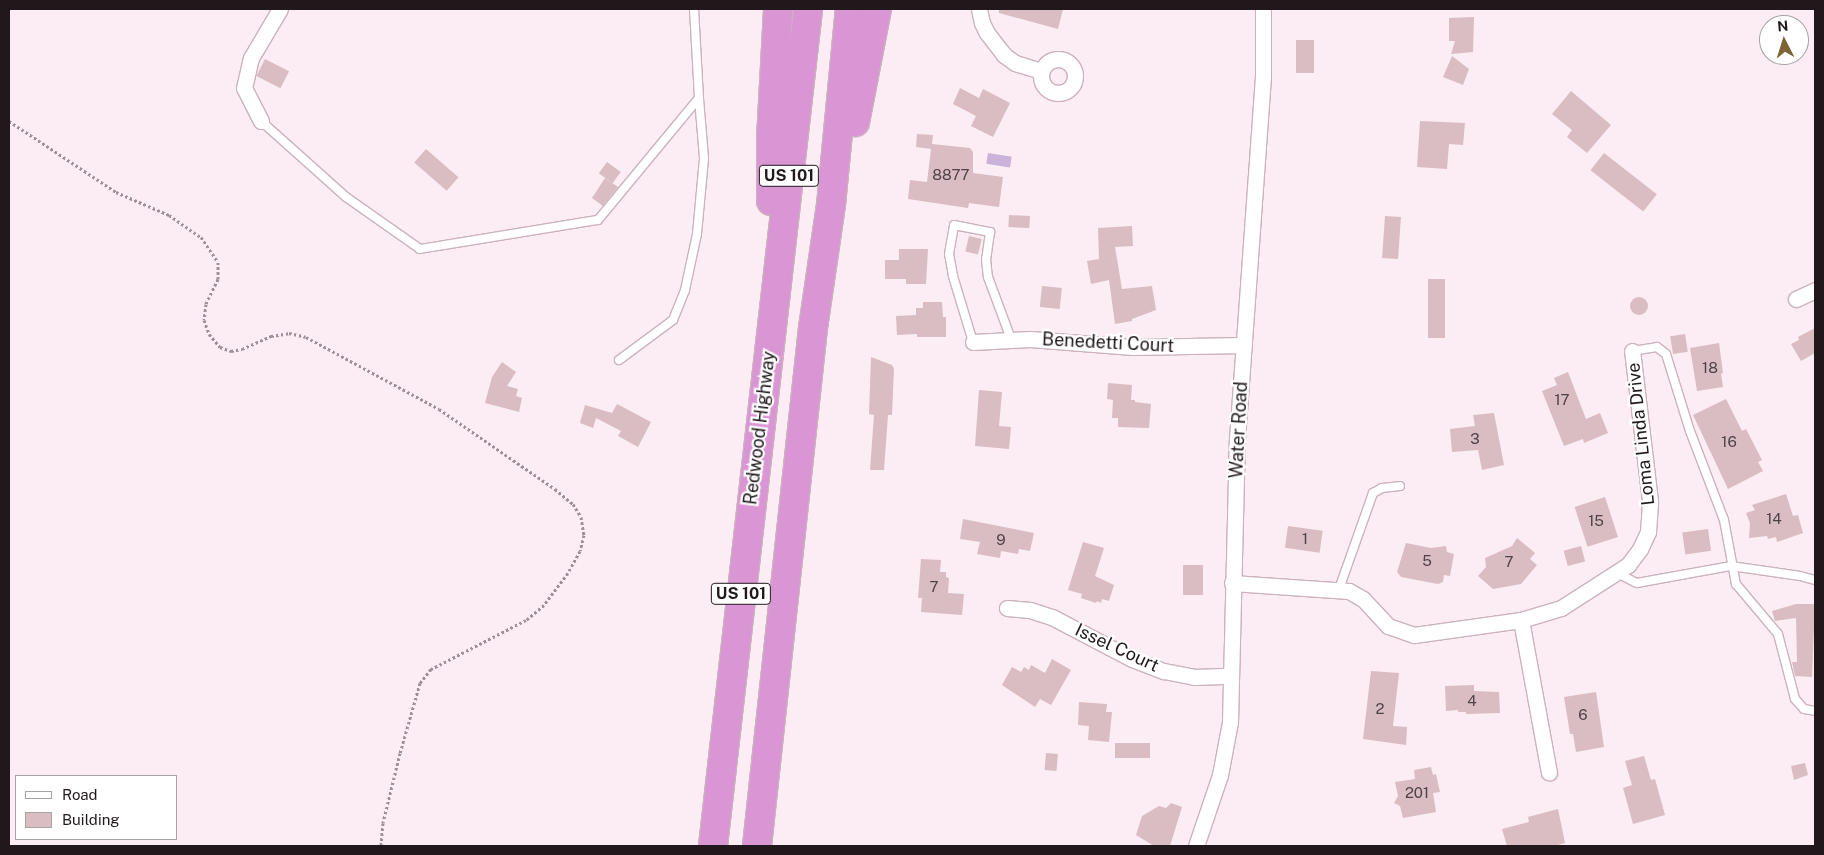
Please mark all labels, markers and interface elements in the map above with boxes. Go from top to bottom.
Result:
north arrow [1759,15,1809,65]
text: N [1777,18,1789,35]
road number: US 101 [758,162,820,190]
house number: 8877 [932,166,970,184]
street label: Benedetti Court [1041,329,1175,357]
street label: Redwood Highway [740,350,780,506]
house number: 18 [1702,359,1718,377]
street label: Loma Linda Drive [1623,361,1659,507]
street label: Water Road [1226,381,1252,479]
house number: 17 [1554,391,1570,409]
house number: 3 [1470,430,1480,448]
house number: 16 [1721,433,1737,451]
house number: 14 [1766,510,1782,528]
house number: 15 [1588,512,1604,530]
house number: 1 [1302,530,1308,548]
house number: 9 [996,531,1006,549]
house number: 5 [1422,552,1432,570]
house number: 7 [1504,553,1514,571]
house number: 7 [929,578,939,596]
road number: US 101 [710,580,772,608]
street label: Issel Court [1072,619,1162,677]
house number: 4 [1467,692,1477,710]
house number: 2 [1376,700,1384,718]
house number: 6 [1578,706,1588,724]
legend [15,775,178,840]
house number: 201 [1405,784,1429,802]
text: Road [62,786,98,803]
text: Building [62,811,120,828]

